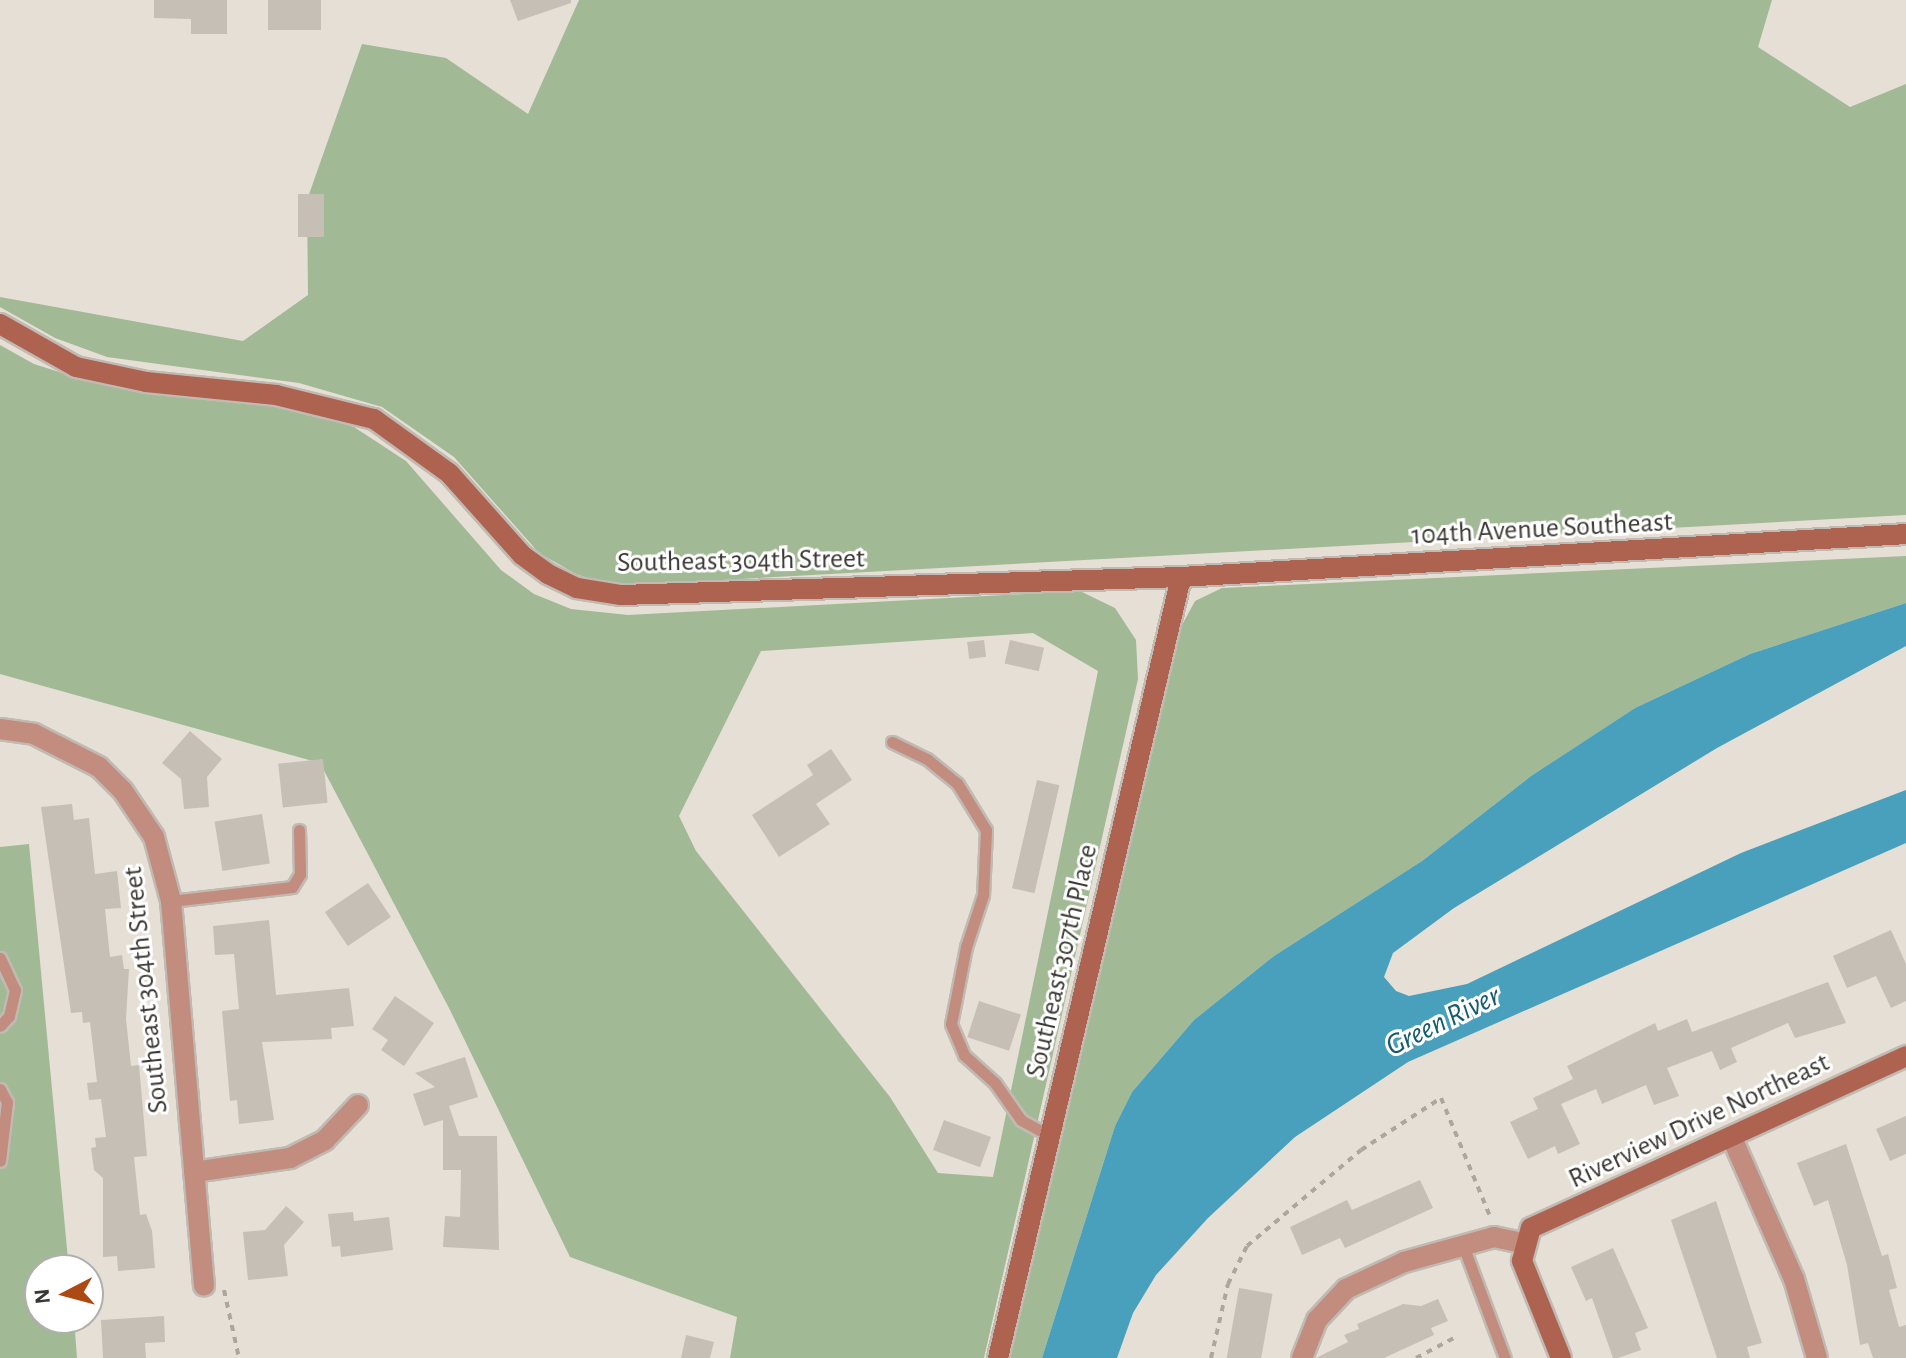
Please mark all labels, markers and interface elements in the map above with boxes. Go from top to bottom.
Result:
street label: 104th Avenue Southeast [1411,505,1673,553]
street label: Southeast 304th Street [617,542,865,580]
street label: Southeast 307th Place [1019,841,1105,1081]
street label: Southeast 304th Street [116,865,176,1115]
water label: Green River [1380,978,1506,1064]
street label: Riverview Drive Northeast [1563,1046,1835,1196]
north arrow [24,1254,104,1334]
text: N [30,1288,54,1305]

